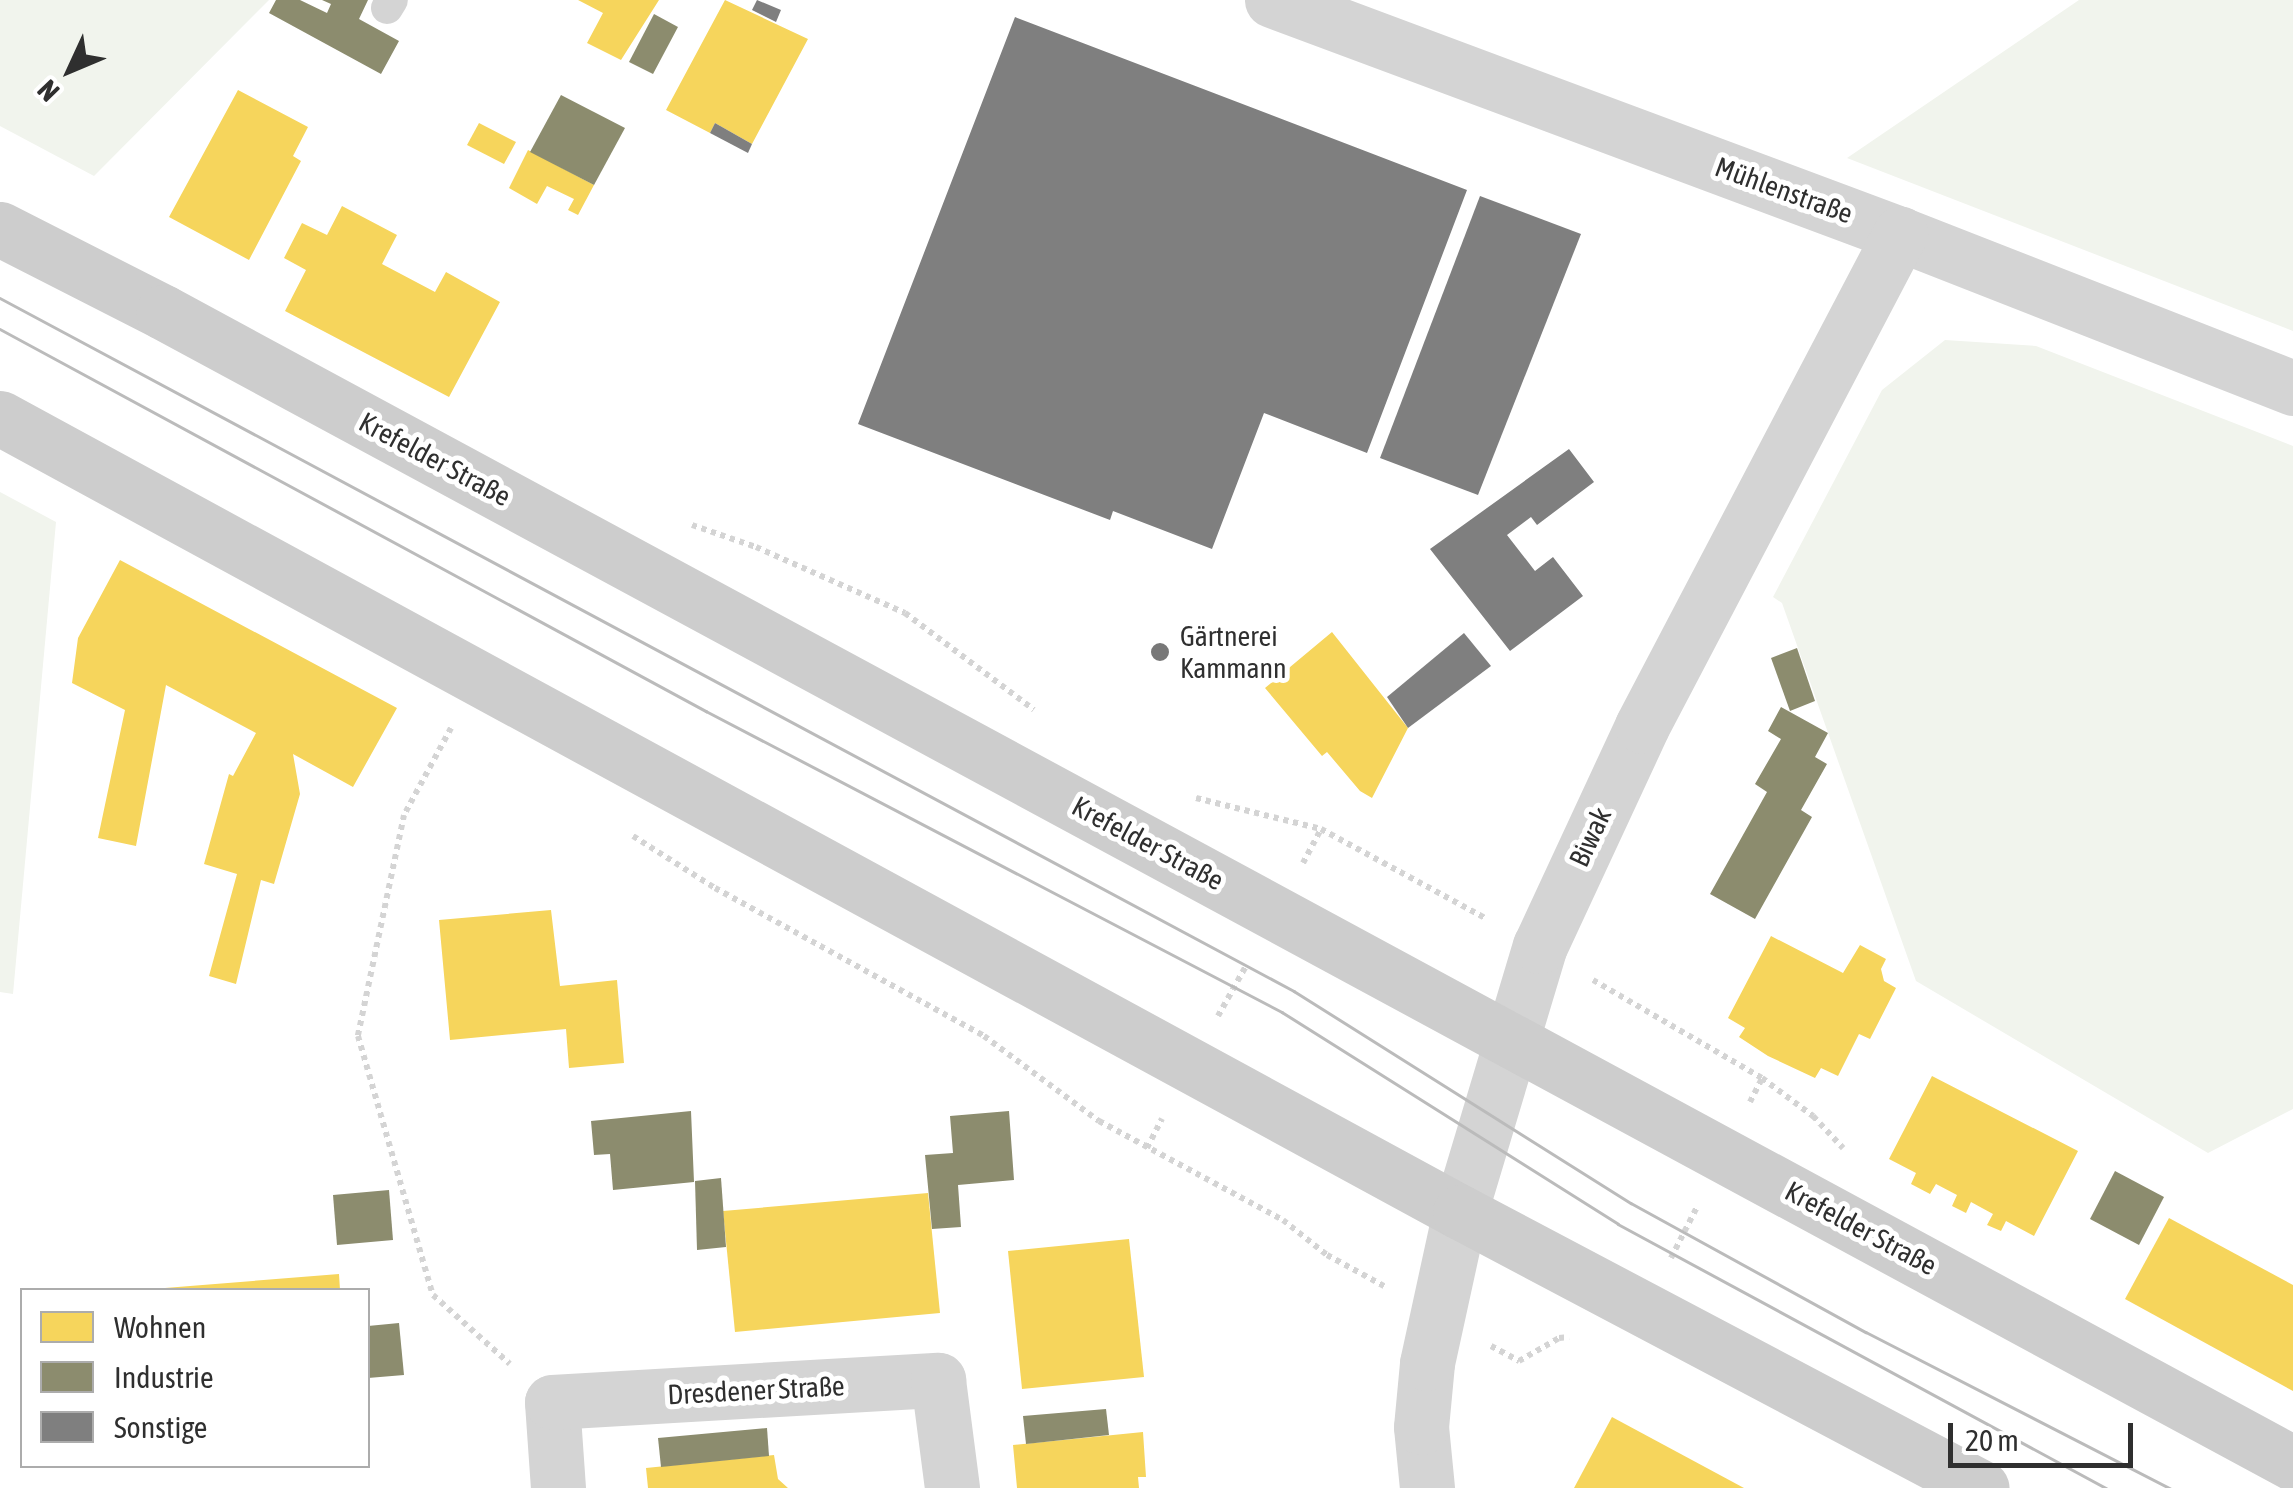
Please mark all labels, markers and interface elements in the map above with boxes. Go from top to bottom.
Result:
north arrow [20,20,120,120]
text: N [31,74,66,108]
street label: Mühlenstraße [1711,150,1857,230]
street label: Krefelder Straße [353,405,517,513]
place label: Gärtnerei Kammann [1180,619,1287,685]
marker: Gärtnerei Kammann [1149,641,1171,663]
street label: Krefelder Straße [1066,789,1230,897]
street label: Biwak [1562,802,1618,872]
street label: Krefelder Straße [1779,1174,1943,1282]
legend [20,1288,370,1468]
text: Wohnen [114,1310,206,1344]
text: Industrie [114,1360,214,1394]
street label: Dresdener Straße [667,1369,845,1411]
scale bar [1953,1403,2138,1465]
text: Sonstige [114,1410,207,1444]
text: 20 m [1965,1423,2019,1457]

